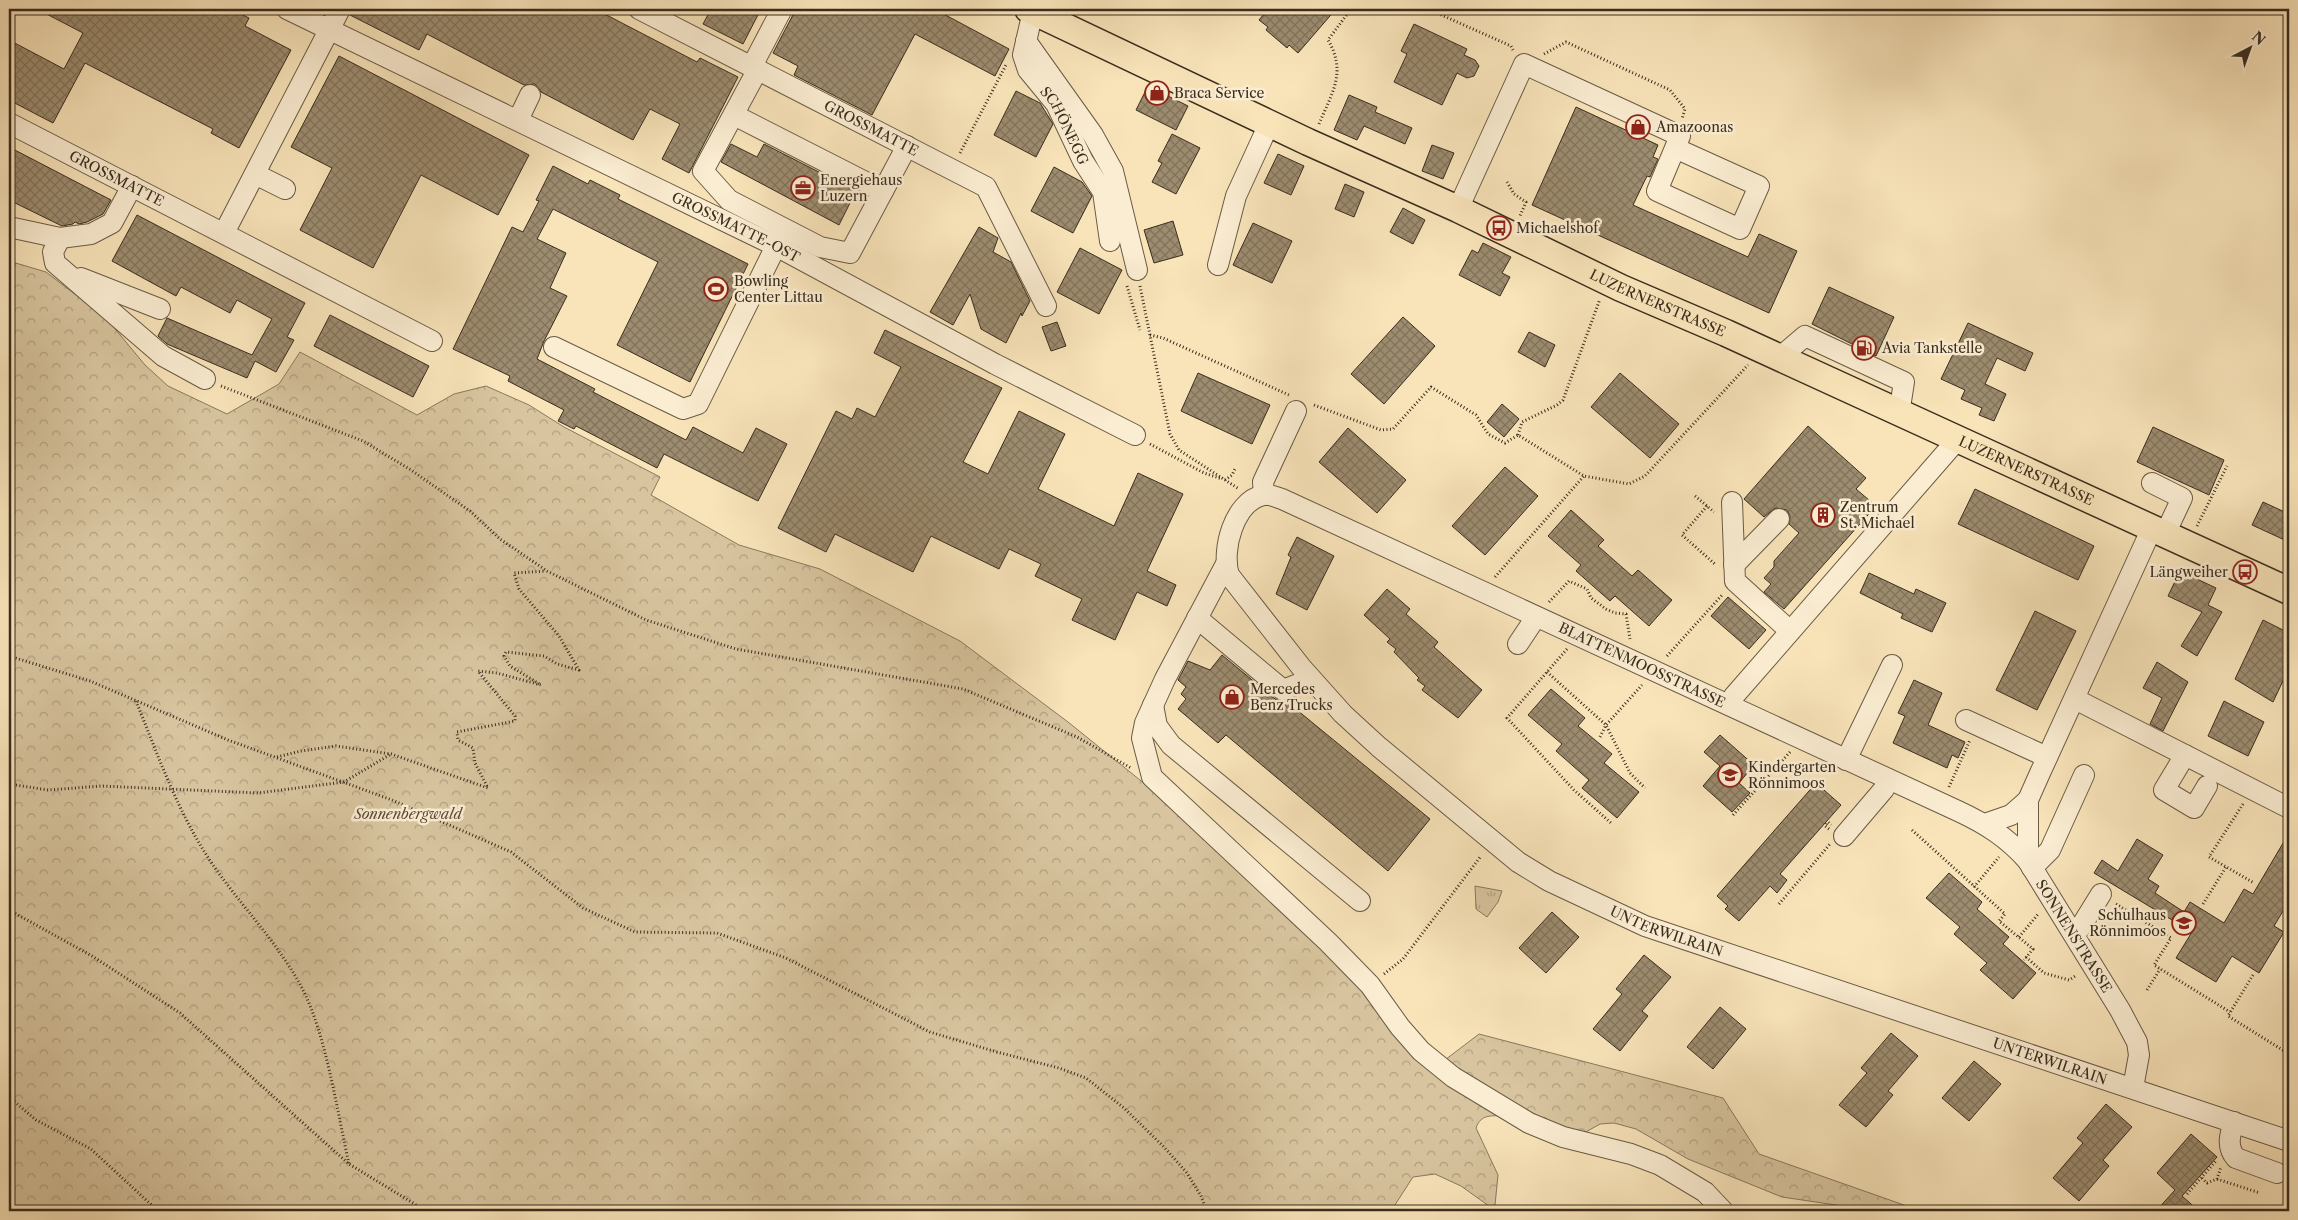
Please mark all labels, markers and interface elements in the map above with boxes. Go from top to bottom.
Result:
north arrow [2226,22,2276,72]
text: N [2248,27,2269,49]
shop icon: Braca Service [1144,80,1170,106]
street label: SCHÖNEGG [1036,83,1092,168]
place label: Braca Service [1174,84,1265,102]
street label: GROSSMATTE [821,96,922,160]
shop icon: Amazoonas [1625,114,1651,140]
place label: Amazoonas [1655,118,1733,136]
street label: GROSSMATTE [66,147,167,210]
place label: Energiehaus Luzern [820,171,902,205]
office icon: Energiehaus Luzern [790,175,816,201]
street label: GROSSMATTE-OST [669,188,804,267]
bus stop icon: Michaelshof [1486,215,1512,241]
place label: Michaelshof [1516,219,1600,237]
street label: LUZERNERSTRASSE [1587,265,1728,341]
place label: Bowling Center Littau [734,272,823,306]
sports icon: Bowling Center Littau [703,276,729,302]
fuel station icon: Avia Tankstelle [1851,335,1877,361]
place label: Avia Tankstelle [1881,339,1982,357]
street label: LUZERNERSTRASSE [1956,432,2097,509]
place label: Zentrum St. Michael [1840,498,1915,532]
building icon: Zentrum St. Michael [1810,502,1836,528]
bus stop icon: Längweiher [2232,559,2258,585]
place label: Längweiher [2149,563,2228,581]
street label: BLATTENMOOSSTRASSE [1556,618,1728,712]
place label: Mercedes Benz Trucks [1250,680,1333,714]
shop icon: Mercedes Benz Trucks [1219,684,1245,710]
place label: Kindergarten Rönnimoos [1748,758,1837,792]
school or university icon: Kindergarten Rönnimoos [1717,762,1743,788]
park label: Sonnenbergwald [353,805,463,823]
street label: SONNENSTRASSE [2032,876,2116,996]
street label: UNTERWILRAIN [1607,902,1726,961]
place label: Schulhaus Rönnimoos [2089,906,2166,940]
school or university icon: Schulhaus Rönnimoos [2171,910,2197,936]
street label: UNTERWILRAIN [1991,1034,2110,1089]

